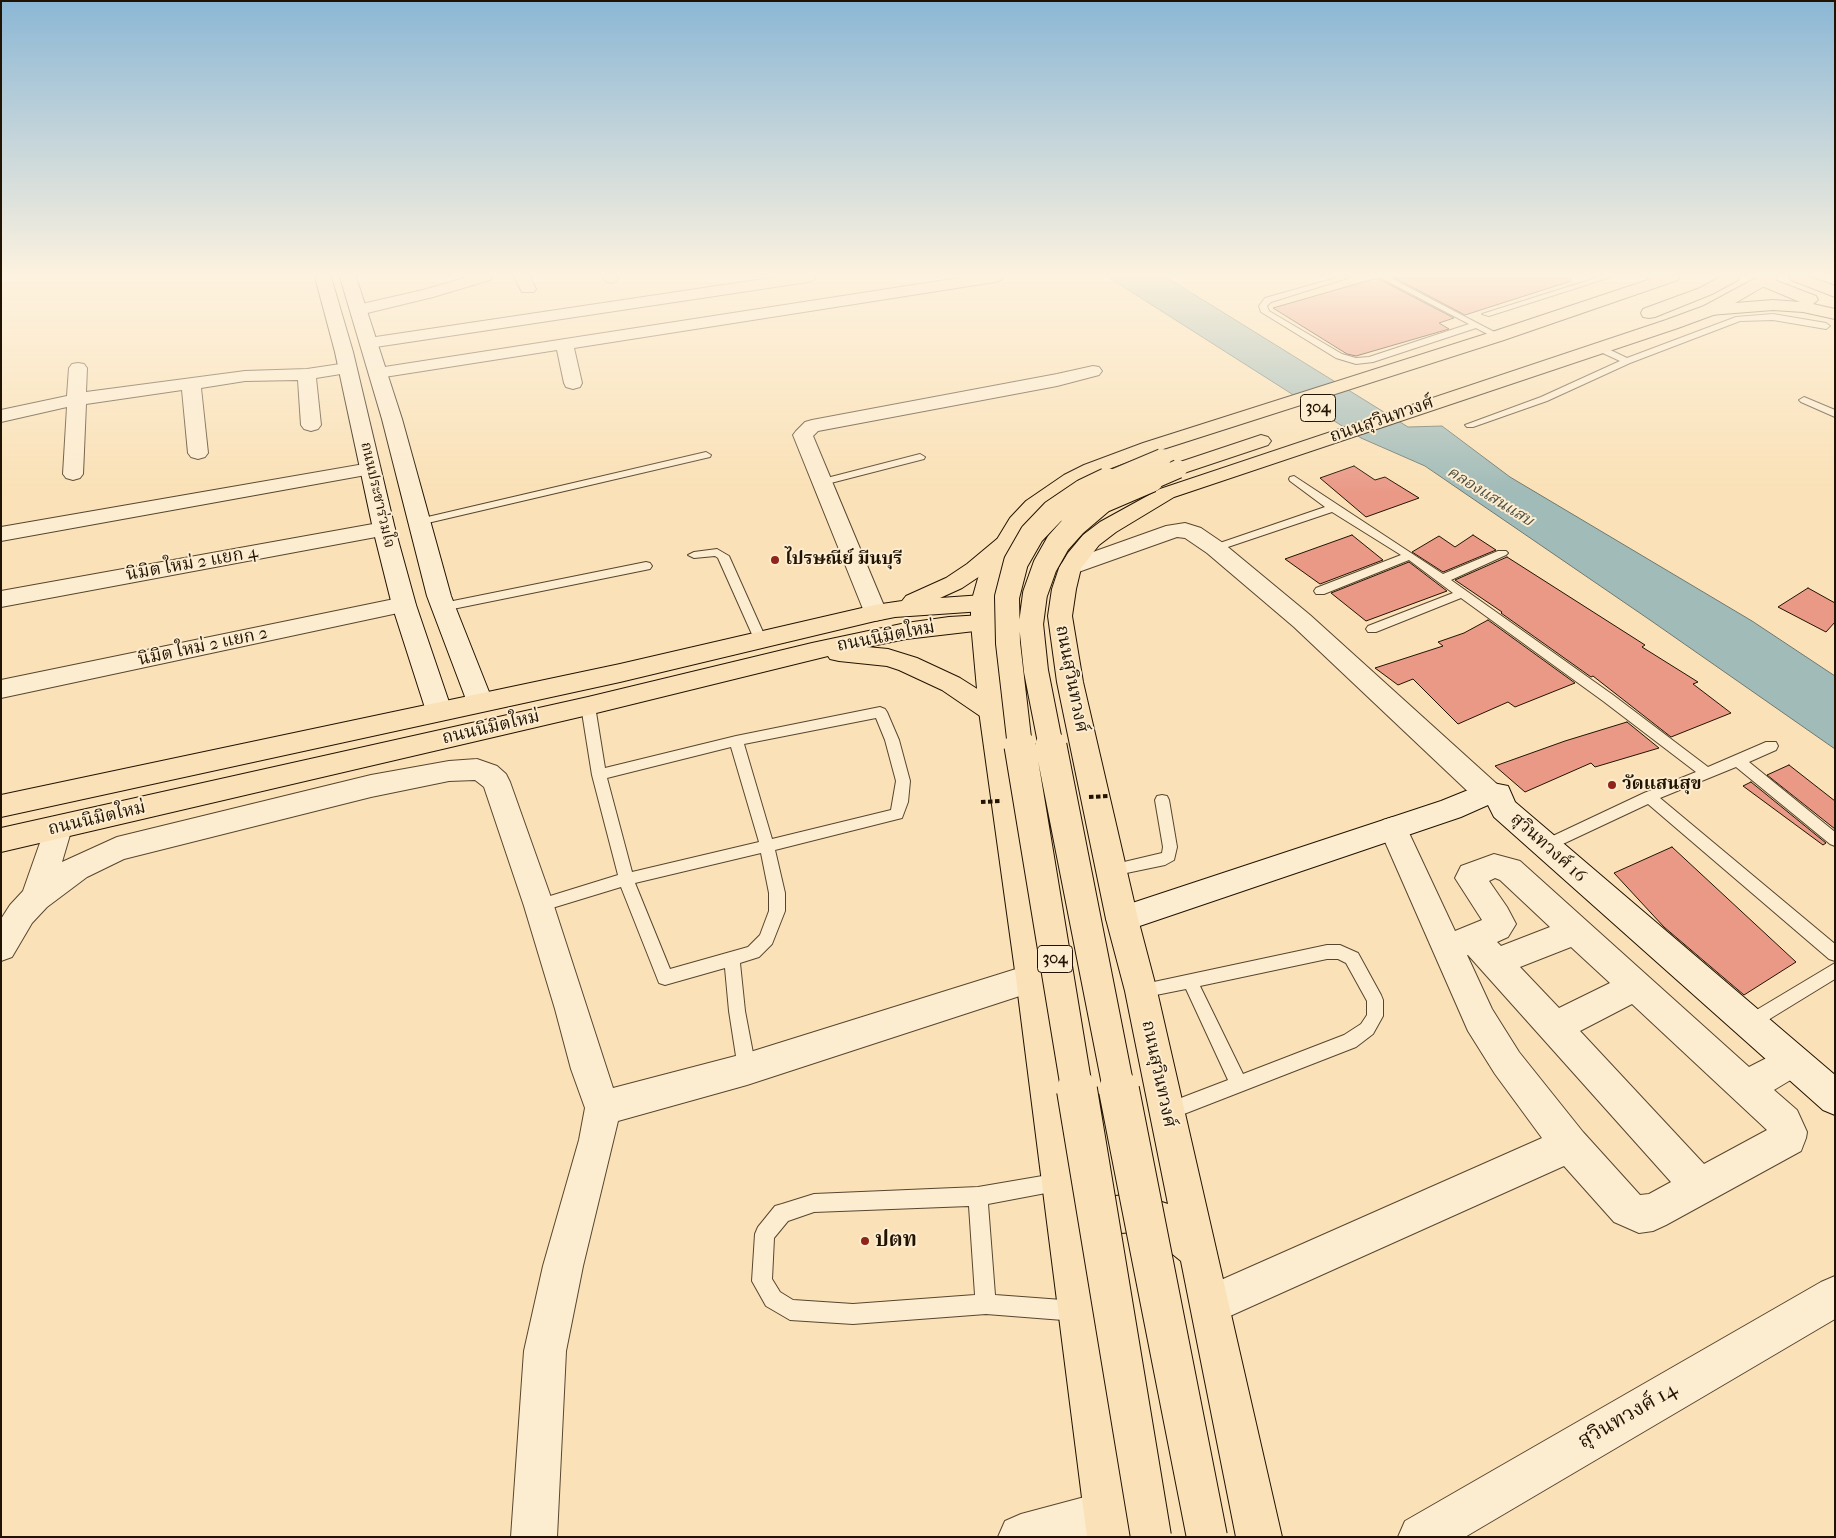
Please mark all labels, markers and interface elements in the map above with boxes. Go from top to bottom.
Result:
street label: ถนนสุวินทวงศ์ [1327,392,1437,448]
road number: 304 [1300,394,1336,422]
street label: ถนนประชาร่วมใจ [356,440,398,550]
water label: คลองแสนแสบ [1443,463,1537,531]
street label: นิมิต ใหม่ 2 แยก 4 [124,542,260,586]
place label: ไปรษณีย์ มีนบุรี [785,549,902,571]
marker: ไปรษณีย์ มีนบุรี [769,554,781,566]
street label: ถนนนิมิตใหม่ [835,617,937,657]
street label: นิมิต ใหม่ 2 แยก 2 [136,623,270,671]
street label: ถนนสุวินทวงศ์ [1050,624,1092,734]
street label: ถนนนิมิตใหม่ [440,706,542,750]
place label: วัดแสนสุข [1622,774,1701,796]
marker: วัดแสนสุข [1606,779,1618,791]
street label: ถนนนิมิตใหม่ [46,797,148,841]
street label: สุวินทวงศ์ 16 [1506,809,1590,887]
road number: 304 [1038,946,1072,972]
street label: ถนนสุวินทวงศ์ [1136,1019,1180,1129]
place label: ปตท [875,1228,917,1254]
marker: ปตท [859,1235,871,1247]
street label: สุวินทวงศ์ 14 [1574,1377,1682,1455]

